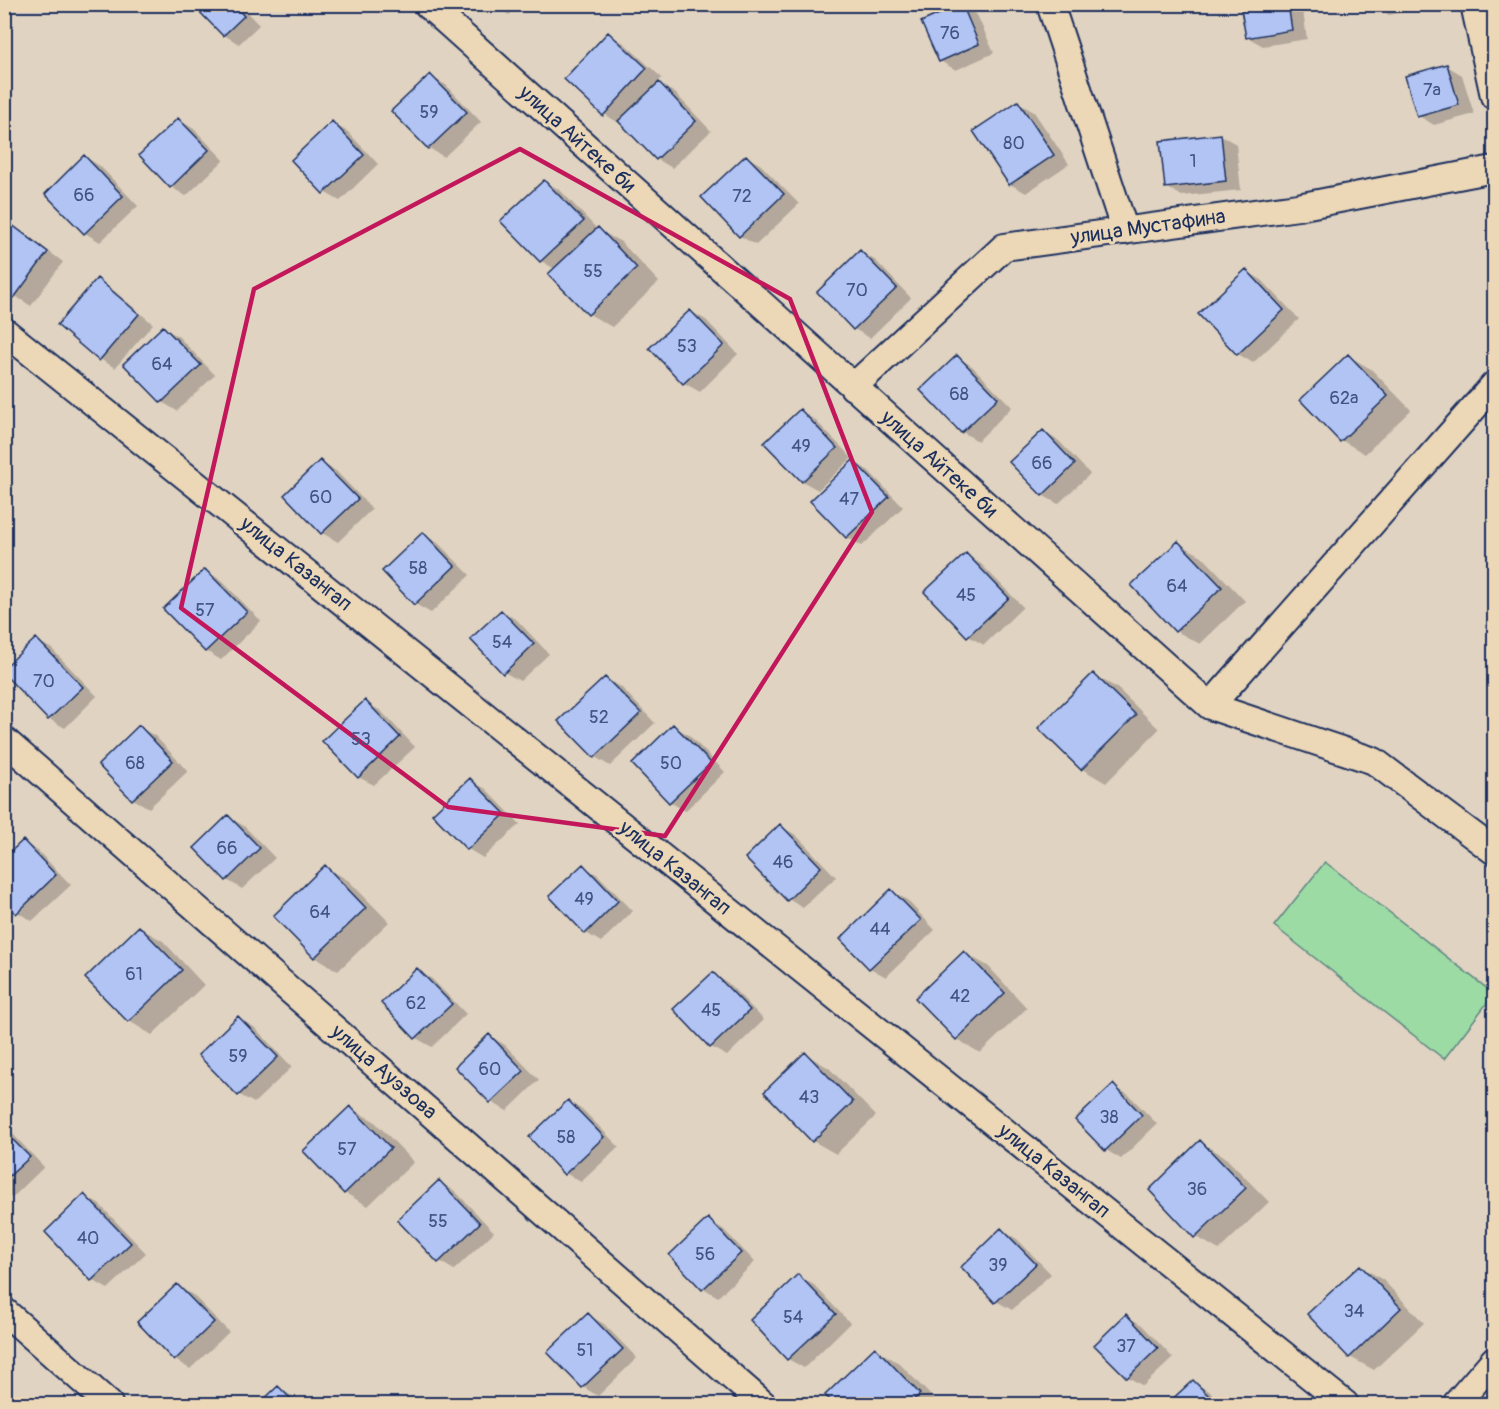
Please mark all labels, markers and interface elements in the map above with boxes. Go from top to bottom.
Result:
house number: 76 [940,22,960,45]
street label: улица Айтеке би [512,79,641,199]
house number: 7а [1423,79,1441,102]
house number: 59 [419,101,439,124]
house number: 80 [1003,132,1025,155]
house number: 1 [1189,150,1197,173]
house number: 66 [74,184,94,207]
house number: 72 [732,185,752,208]
street label: улица Мустафина [1068,203,1227,251]
house number: 55 [583,260,603,283]
house number: 70 [846,279,868,302]
house number: 53 [677,335,697,358]
house number: 64 [152,353,173,376]
house number: 68 [949,383,969,406]
house number: 62а [1330,387,1358,410]
street label: улица Айтеке би [874,404,1003,524]
house number: 49 [791,435,811,458]
house number: 66 [1032,452,1052,475]
house number: 60 [310,486,332,509]
house number: 47 [839,488,859,511]
street label: улица Казангап [234,510,358,617]
house number: 58 [409,557,427,580]
house number: 64 [1167,575,1188,598]
house number: 45 [956,584,976,607]
house number: 57 [195,599,215,622]
house number: 54 [492,631,513,654]
house number: 70 [33,670,55,693]
house number: 52 [589,706,609,729]
house number: 53 [351,728,371,751]
house number: 68 [125,752,145,775]
house number: 50 [660,752,682,775]
street label: улица Казангап [613,814,737,921]
house number: 66 [217,837,237,860]
house number: 46 [773,851,793,874]
house number: 49 [574,888,594,911]
house number: 64 [310,901,331,924]
house number: 44 [870,918,891,941]
house number: 61 [125,963,143,986]
house number: 42 [950,985,970,1008]
house number: 62 [406,992,426,1015]
house number: 45 [701,999,721,1022]
street label: улица Ауэзова [324,1018,443,1126]
house number: 59 [228,1045,248,1068]
house number: 60 [479,1058,501,1081]
house number: 43 [799,1086,819,1109]
house number: 38 [1099,1106,1119,1129]
street label: улица Казангап [992,1117,1116,1224]
house number: 58 [557,1126,575,1149]
house number: 57 [337,1138,357,1161]
house number: 36 [1187,1178,1207,1201]
house number: 55 [428,1210,448,1233]
house number: 40 [77,1227,99,1250]
house number: 56 [695,1243,715,1266]
house number: 39 [988,1254,1008,1277]
house number: 34 [1344,1300,1365,1323]
house number: 54 [783,1306,804,1329]
house number: 37 [1116,1335,1136,1358]
house number: 51 [577,1339,593,1362]

